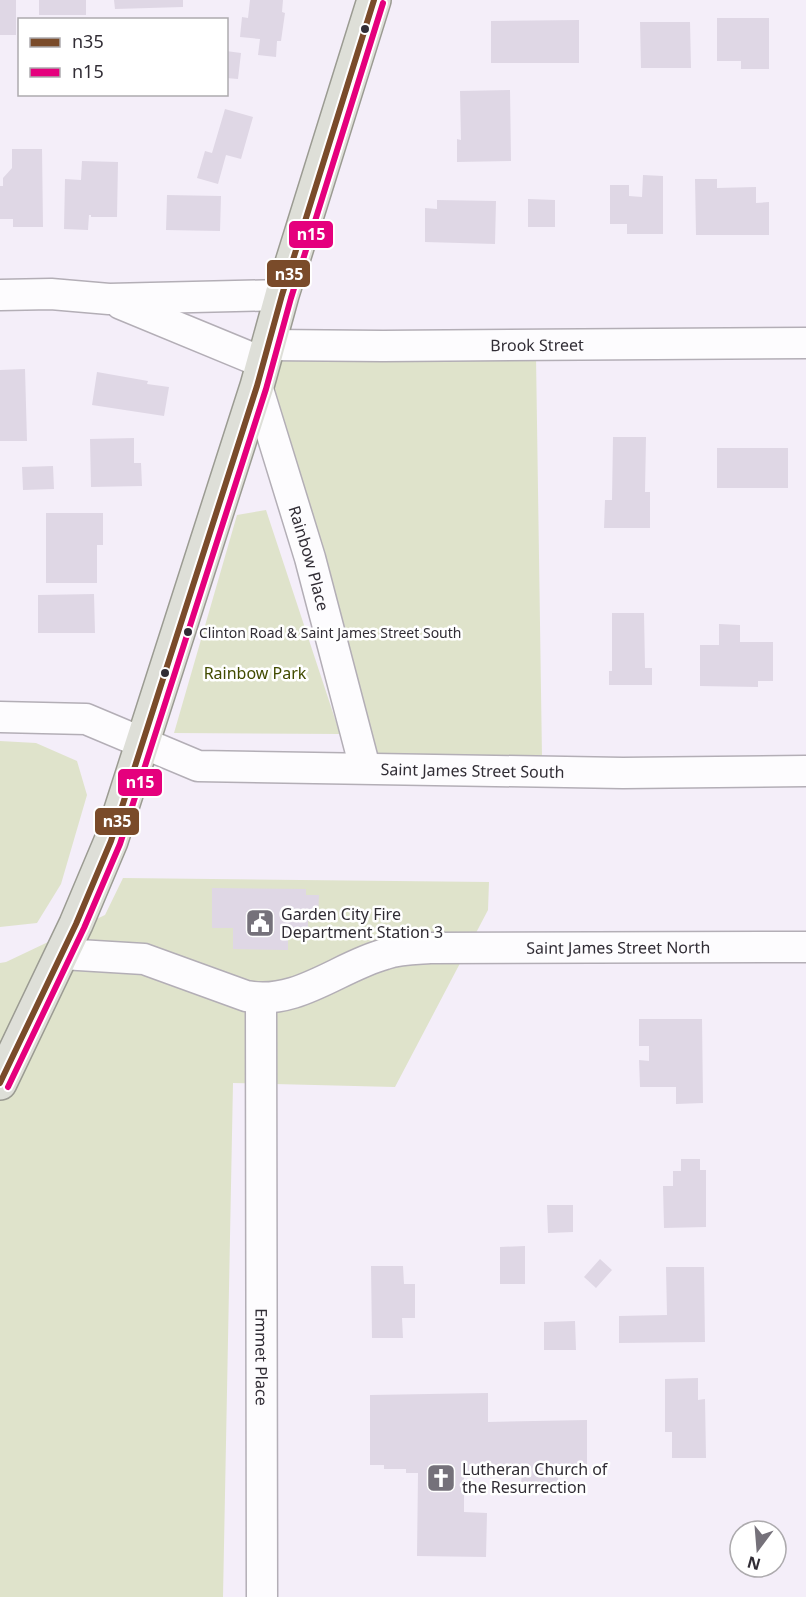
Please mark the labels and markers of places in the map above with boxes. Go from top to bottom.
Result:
unlabelled marker [359,23,371,35]
place label: Clinton Road & Saint James Street South [199,623,461,642]
marker: Clinton Road & Saint James Street South [182,626,194,638]
unlabelled marker [159,667,171,679]
place label: Garden City Fire Department Station 3 [281,903,443,943]
public building icon: Garden City Fire Department Station 3 [244,907,276,939]
place label: Lutheran Church of the Resurrection [462,1458,609,1498]
church icon: Lutheran Church of the Resurrection [425,1462,457,1494]

